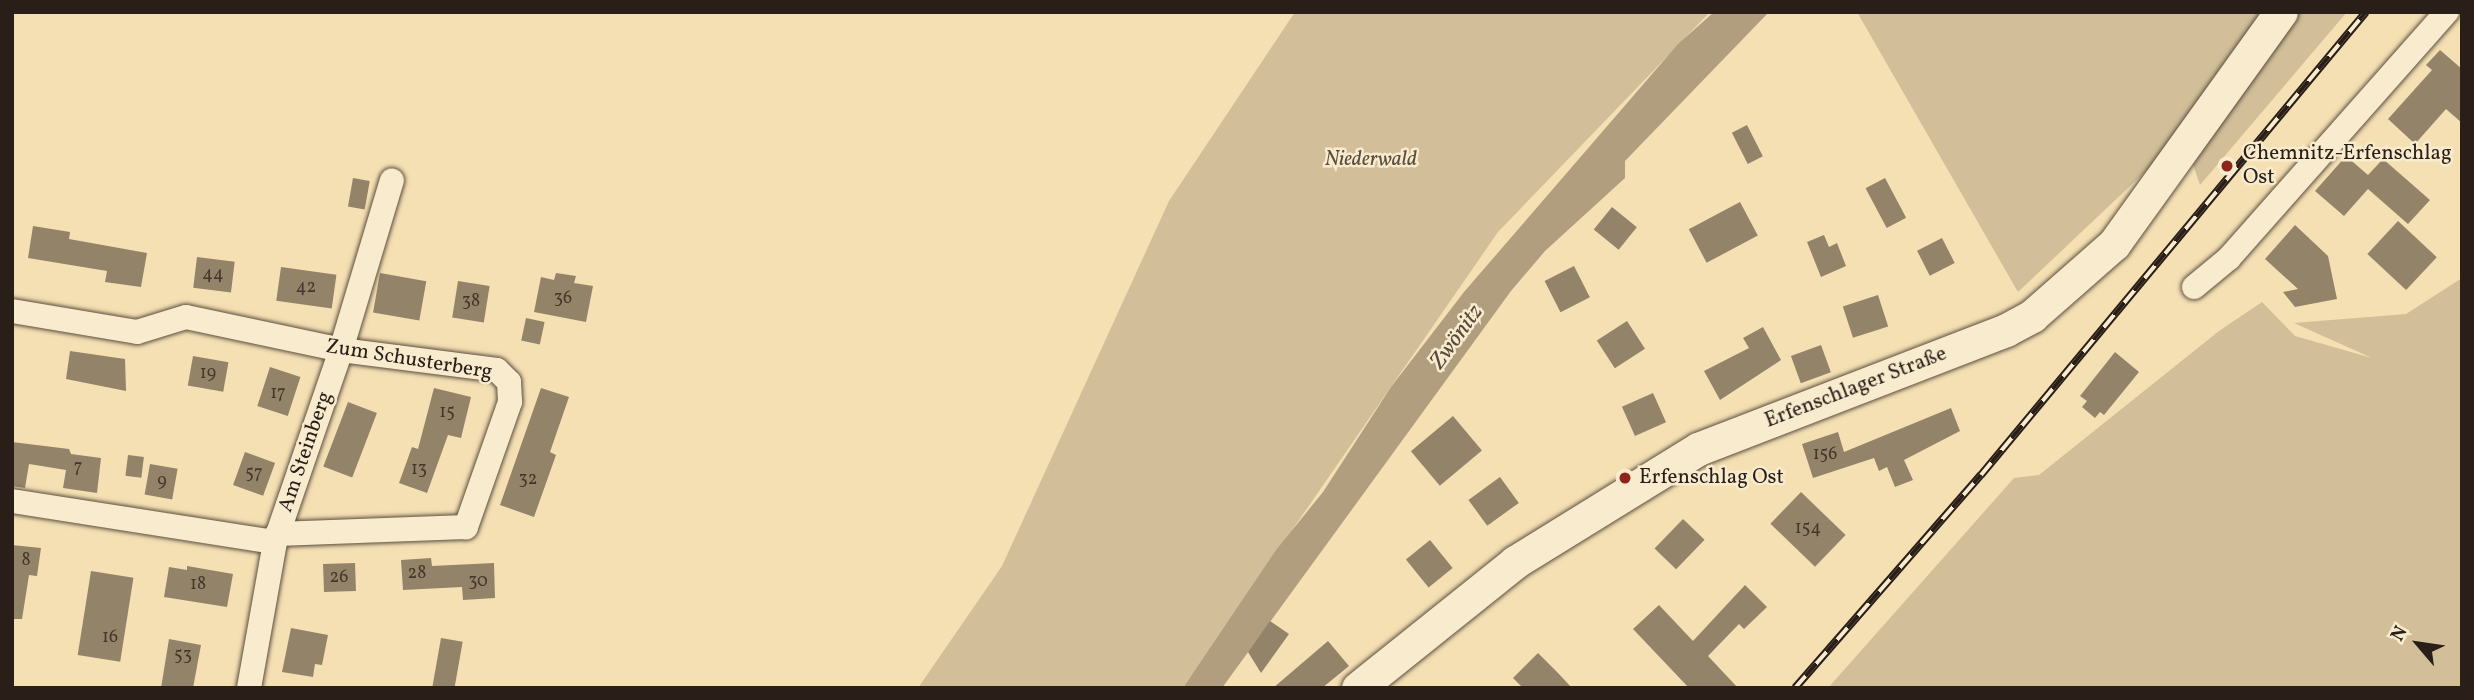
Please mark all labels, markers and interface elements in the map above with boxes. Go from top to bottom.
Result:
place label: Chemnitz-Erfenschlag Ost [2243,141,2452,191]
park label: Niederwald [1325,147,1417,173]
marker: Chemnitz-Erfenschlag Ost [2217,156,2237,176]
house number: 44 [202,264,224,286]
house number: 42 [296,277,316,299]
house number: 36 [554,288,572,310]
house number: 38 [462,291,480,313]
water label: Zwönitz [1425,300,1489,374]
street label: Zum Schusterberg [324,334,494,386]
street label: Erfenschlager Straße [1762,342,1950,434]
house number: 19 [200,363,216,385]
house number: 17 [270,383,286,405]
street label: Am Steinberg [274,388,338,516]
house number: 15 [439,402,455,424]
house number: 156 [1813,444,1837,466]
house number: 7 [74,457,82,479]
house number: 13 [411,459,427,481]
house number: 57 [245,463,263,485]
place label: Erfenschlag Ost [1639,465,1784,491]
house number: 32 [519,469,537,491]
marker: Erfenschlag Ost [1617,470,1633,486]
house number: 9 [157,471,167,493]
house number: 154 [1795,518,1821,540]
house number: 8 [21,550,31,572]
house number: 28 [408,563,426,585]
house number: 26 [330,567,348,589]
house number: 30 [468,571,488,593]
house number: 18 [190,574,206,596]
north arrow [2383,609,2453,679]
text: N [2385,621,2414,646]
house number: 16 [102,627,118,649]
house number: 53 [174,645,192,667]

